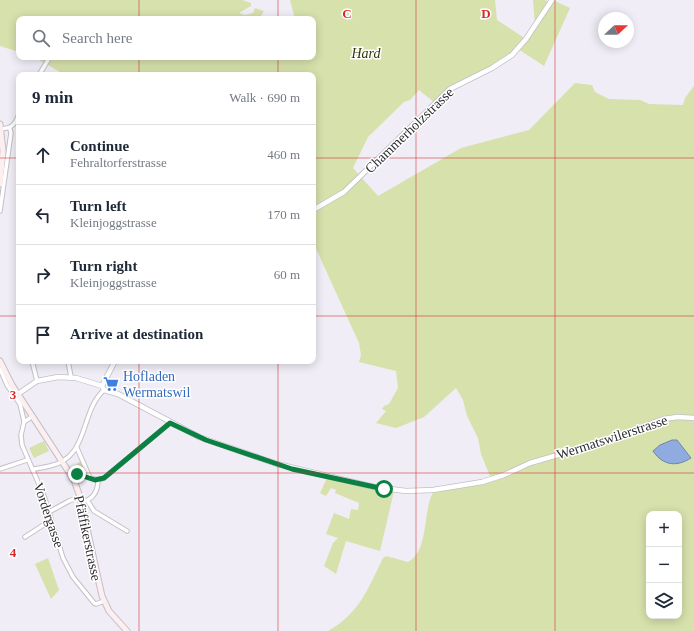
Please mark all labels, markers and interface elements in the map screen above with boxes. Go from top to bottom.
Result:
text: C [342,6,352,21]
text: D [481,6,491,21]
north arrow [598,12,634,48]
search box [16,16,316,60]
icon: search [30,27,52,49]
text: Search here [62,30,132,46]
park label: Hard [350,46,382,61]
street label: Chammerholzstrasse [362,84,457,176]
text: 9 min [32,88,73,107]
text: Walk · 690 m [229,90,300,105]
text: Continue [70,138,129,154]
icon: ahead [32,144,54,166]
text: 460 m [267,147,300,162]
text: Fehraltorferstrasse [70,155,167,170]
text: Turn left [70,198,127,214]
icon: left [32,204,54,226]
text: 170 m [267,207,300,222]
text: Kleinjoggstrasse [70,215,157,230]
text: Turn right [70,258,137,274]
icon: right [32,264,54,286]
text: 60 m [274,267,300,282]
text: Kleinjoggstrasse [70,275,157,290]
icon: arrive [32,324,54,346]
text: Arrive at destination [70,326,203,342]
place label: Hofladen Wermatswil [123,369,190,400]
supermarket icon: Hofladen Wermatswil [102,375,120,393]
text: 3 [10,387,17,402]
street label: Wermatswilerstrasse [555,412,669,462]
route end [68,465,86,483]
route start [375,480,393,498]
street label: Vordergasse [30,481,67,550]
street label: Pfäffikerstrasse [71,494,104,582]
map controls [646,511,682,619]
button: + [646,511,682,547]
text: 4 [10,545,17,560]
button: − [646,547,682,583]
button: layers [646,583,682,619]

